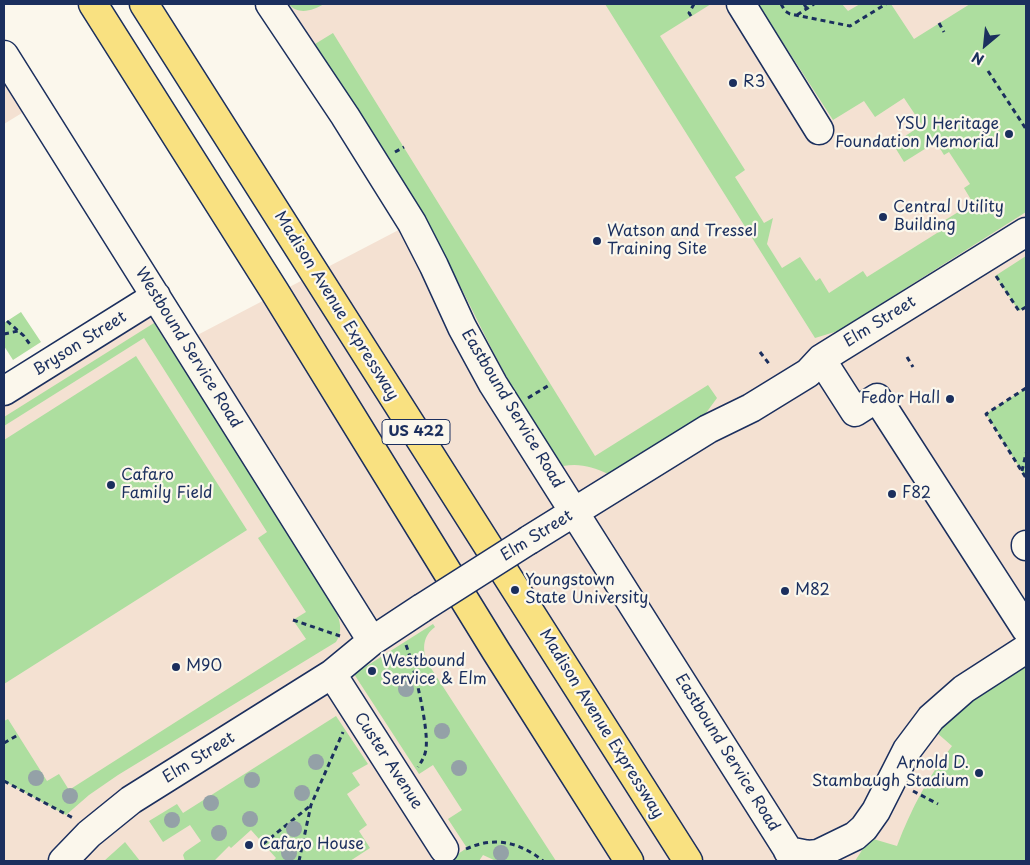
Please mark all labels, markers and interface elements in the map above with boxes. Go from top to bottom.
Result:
north arrow [960,20,1010,70]
text: N [968,47,988,71]
place label: R3 [743,73,765,93]
marker: R3 [727,77,739,89]
place label: YSU Heritage Foundation Memorial [835,115,999,153]
marker: YSU Heritage Foundation Memorial [1003,128,1015,140]
place label: Central Utility Building [893,198,1004,236]
street label: Madison Avenue Expressway [270,208,402,404]
marker: Central Utility Building [877,211,889,223]
place label: Watson and Tressel Training Site [607,222,757,260]
marker: Watson and Tressel Training Site [591,235,603,247]
street label: Westbound Service Road [131,264,245,432]
street label: Elm Street [840,292,920,352]
street label: Bryson Street [30,308,130,380]
street label: Eastbound Service Road [457,326,567,492]
place label: Fedor Hall [860,389,940,409]
marker: Fedor Hall [944,393,956,405]
road number: US 422 [382,420,450,444]
place label: Cafaro Family Field [121,466,212,504]
marker: Cafaro Family Field [105,479,117,491]
place label: F82 [902,484,931,504]
marker: F82 [886,488,898,500]
street label: Elm Street [497,506,577,566]
place label: Youngstown State University [525,571,648,609]
place label: M82 [795,581,830,601]
marker: Youngstown State University [509,584,521,596]
marker: M82 [779,585,791,597]
street label: Madison Avenue Expressway [535,626,667,822]
place label: Westbound Service & Elm [382,652,487,690]
place label: M90 [186,657,222,677]
marker: M90 [170,661,182,673]
marker: Westbound Service & Elm [366,665,378,677]
street label: Eastbound Service Road [671,671,783,835]
street label: Custer Avenue [350,709,426,813]
street label: Elm Street [159,728,239,788]
place label: Arnold D. Stambaugh Stadium [812,754,969,792]
marker: Arnold D. Stambaugh Stadium [973,767,985,779]
place label: Cafaro House [259,835,364,855]
marker: Cafaro House [243,839,255,851]

